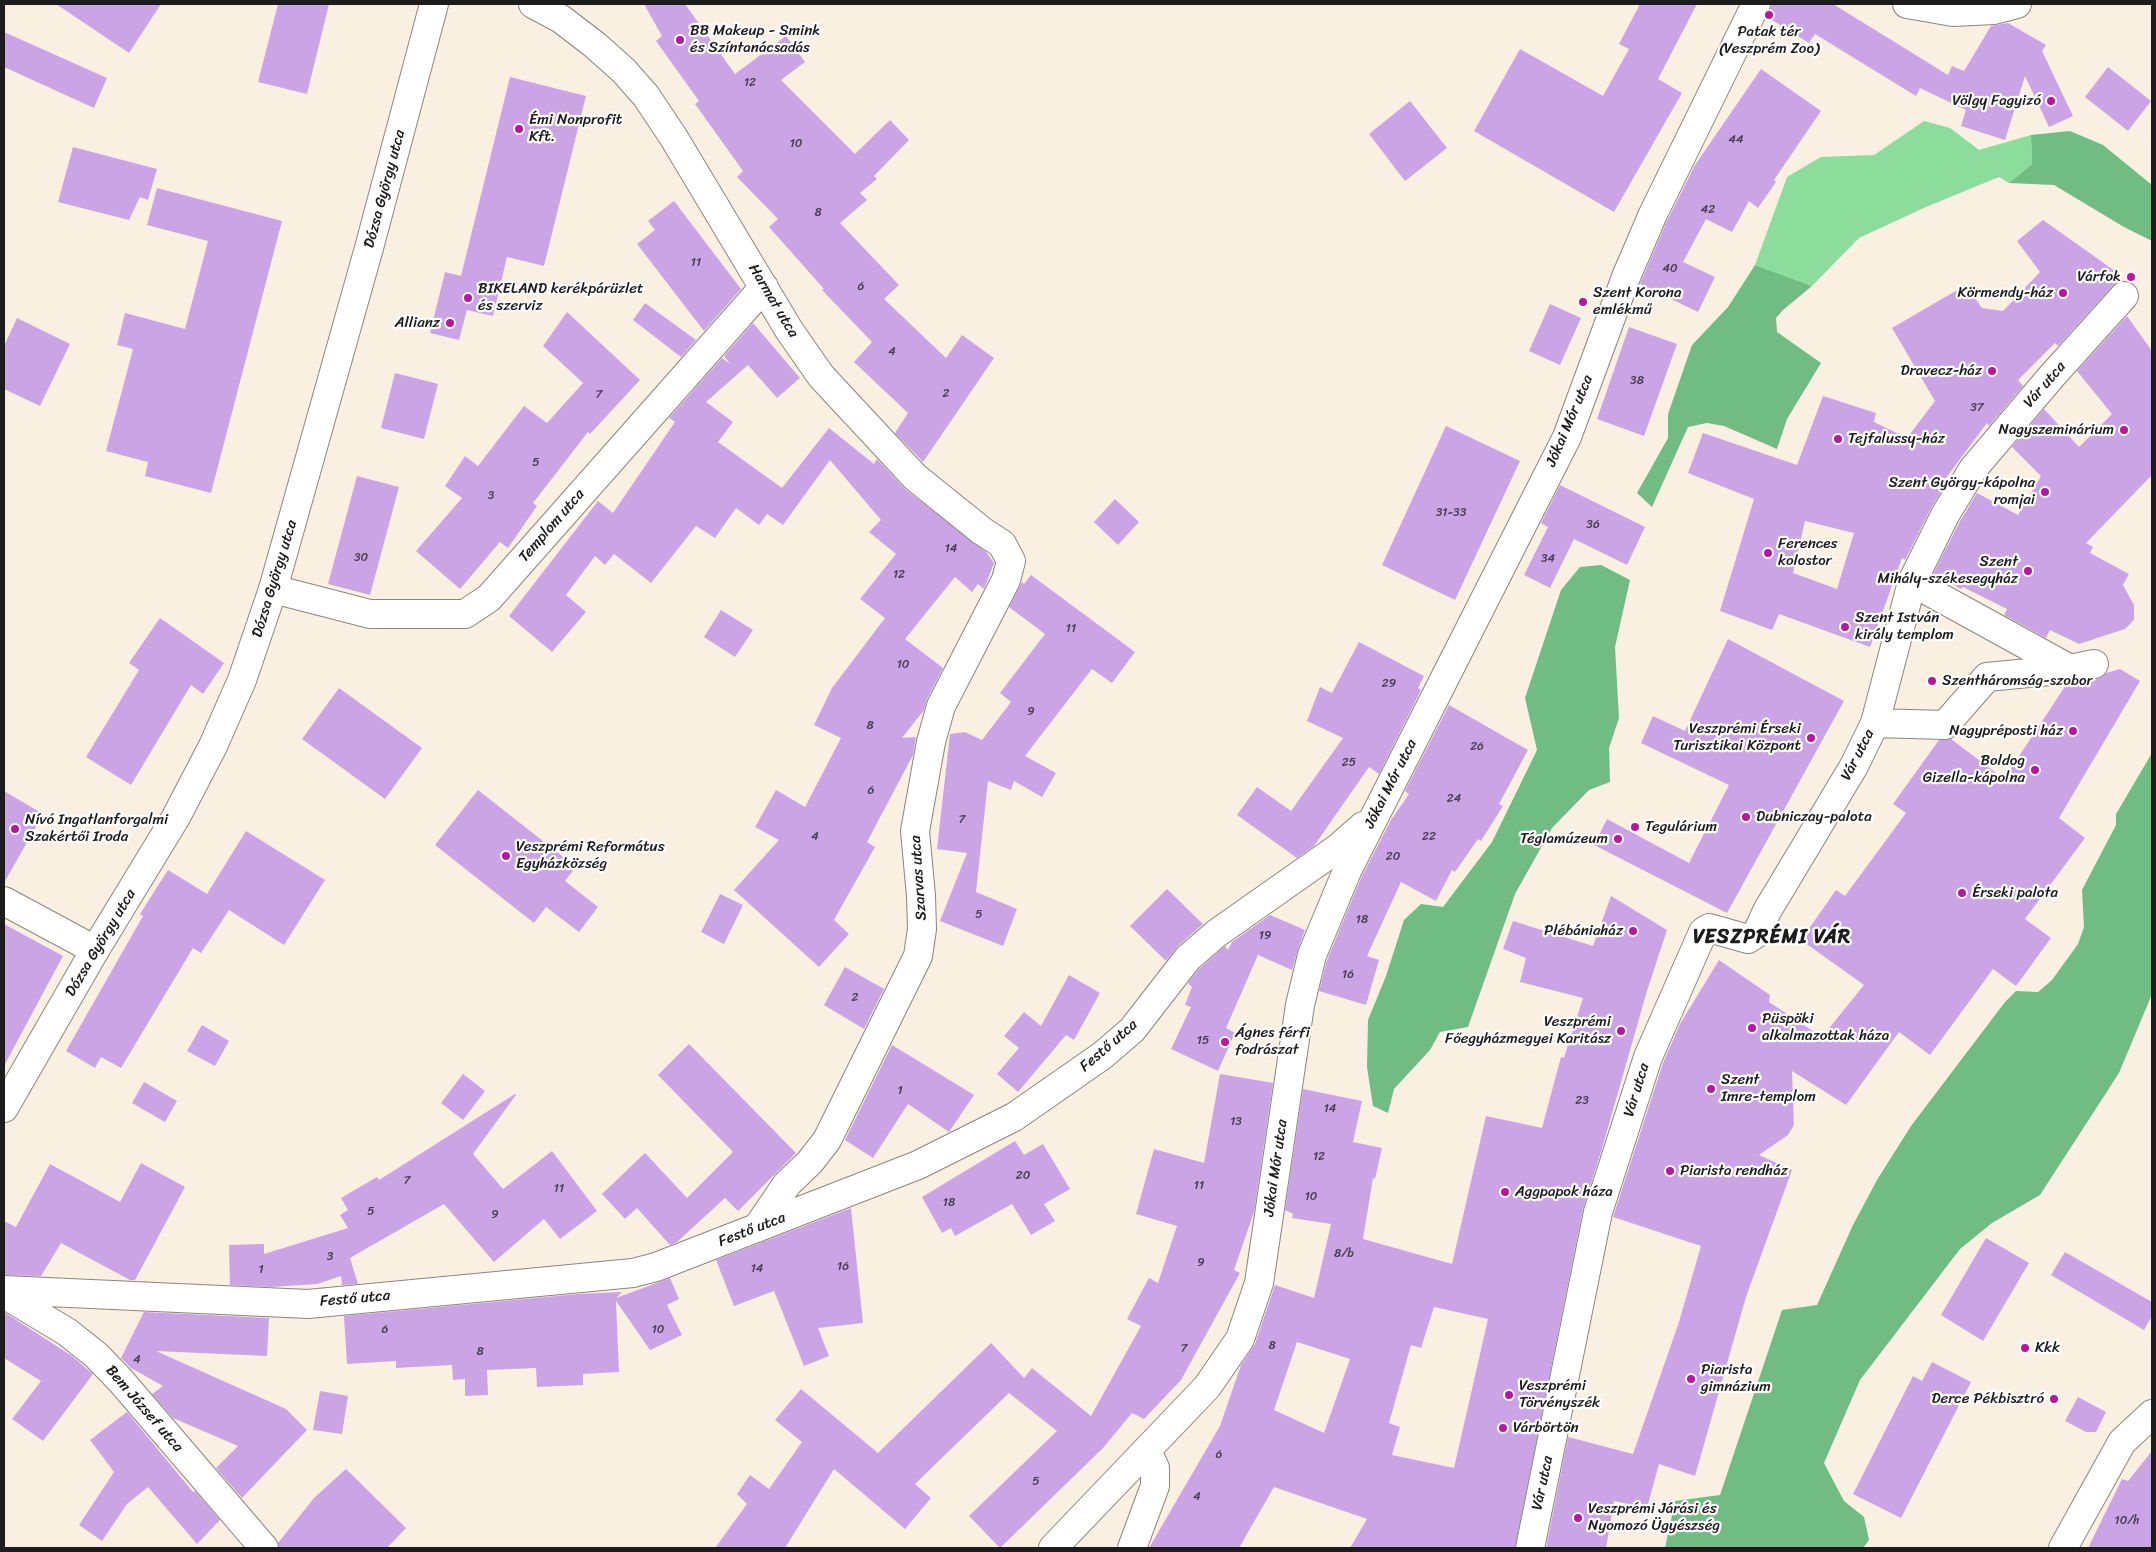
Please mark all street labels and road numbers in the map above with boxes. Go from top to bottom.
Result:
street label: Dózsa György utca [361,128,409,250]
street label: Harmat utca [744,261,802,341]
street label: Vár utca [2020,358,2070,412]
street label: Jókai Mór utca [1543,373,1597,469]
street label: Templom utca [515,486,589,566]
street label: Dózsa György utca [249,518,301,640]
street label: Vár utca [1837,726,1879,784]
street label: Jókai Mór utca [1361,736,1421,832]
street label: Szarvas utca [907,835,931,921]
street label: Dózsa György utca [62,886,140,1000]
street label: Festő utca [1077,1016,1141,1076]
street label: Vár utca [1620,1061,1654,1119]
street label: Jókai Mór utca [1260,1118,1292,1218]
street label: Festő utca [716,1209,788,1251]
street label: Festő utca [319,1287,391,1311]
street label: Bem József utca [101,1362,187,1456]
street label: Vár utca [1528,1454,1558,1512]

